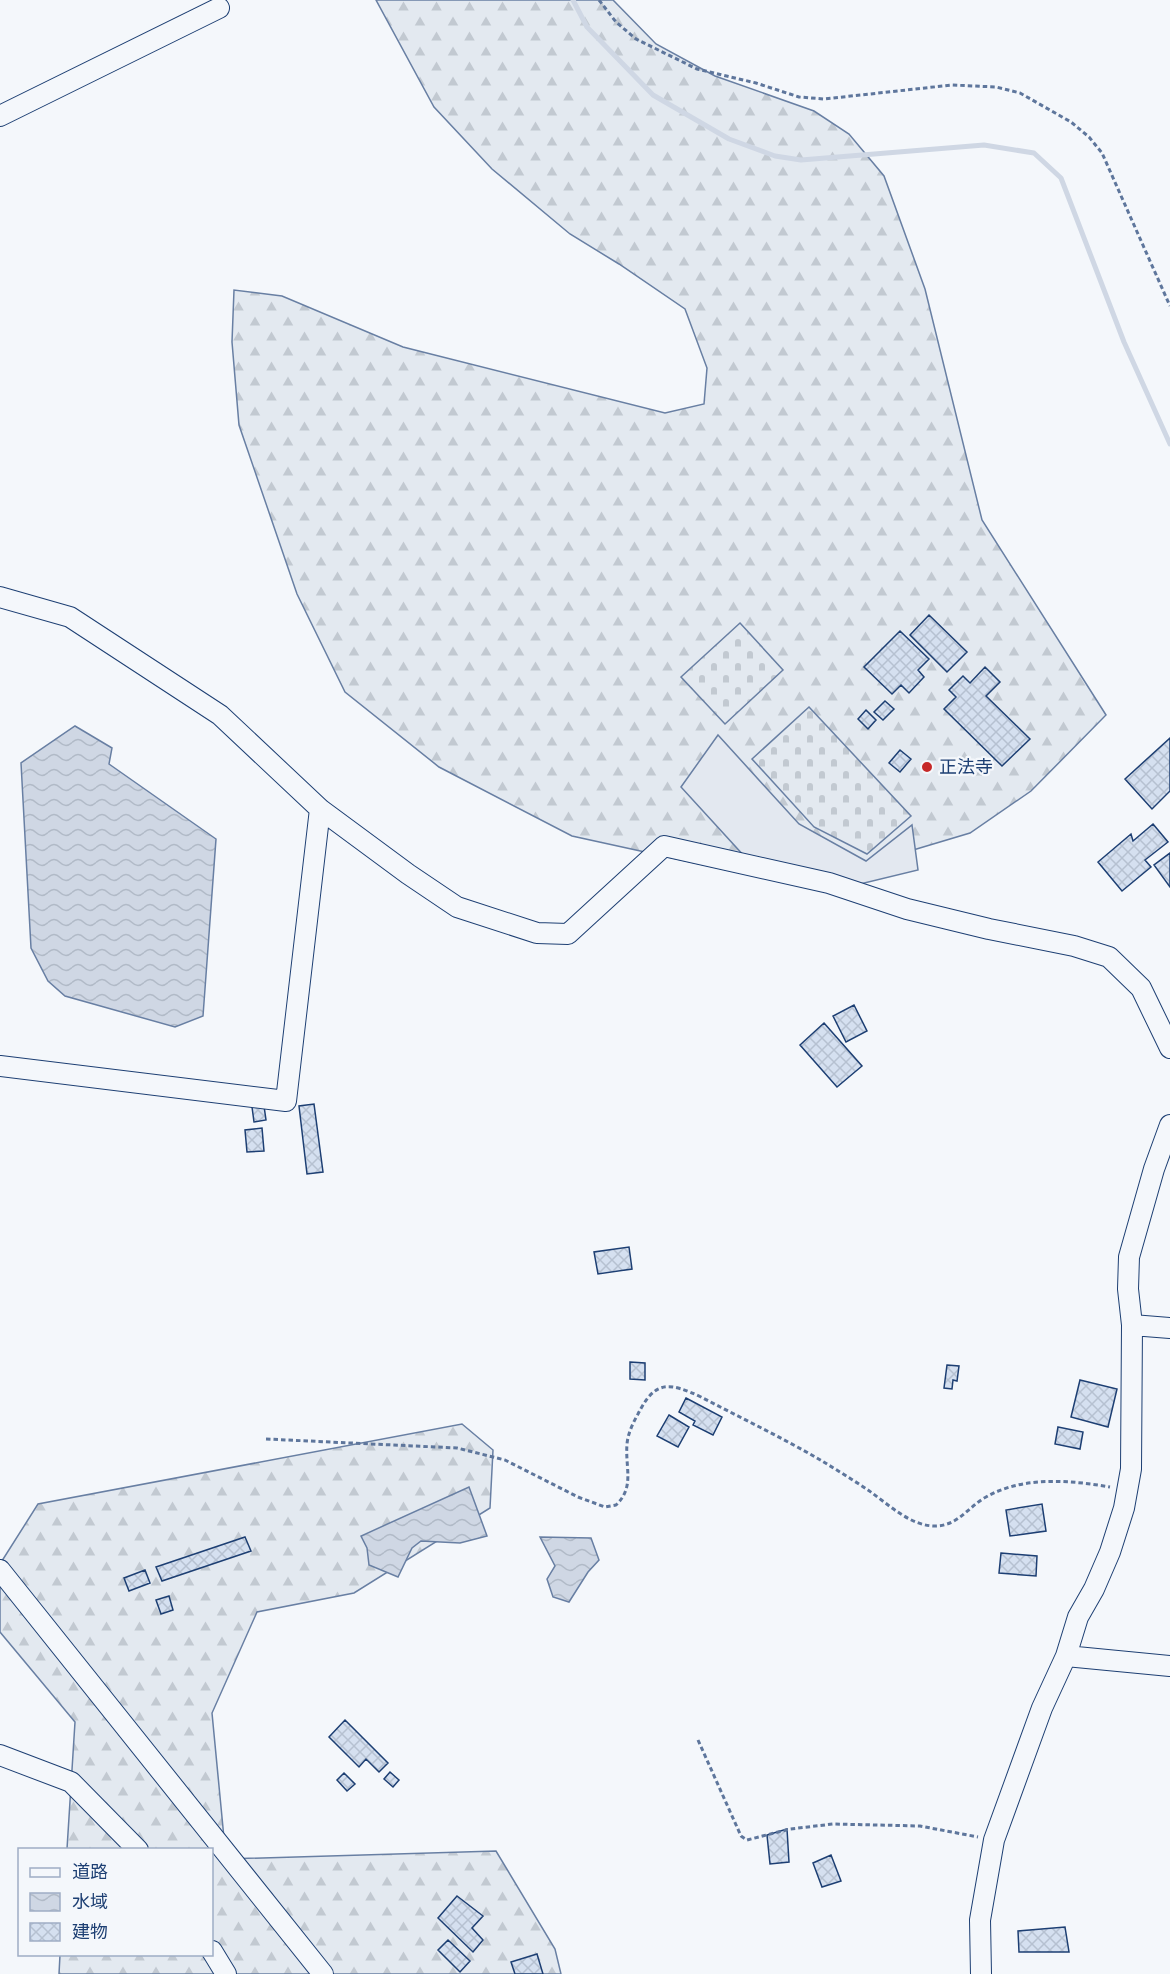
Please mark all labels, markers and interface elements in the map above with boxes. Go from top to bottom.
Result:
place label: 正法寺 [939,756,993,777]
marker: 正法寺 [920,760,934,774]
legend [18,1848,213,1956]
text: 道路 [72,1861,108,1882]
text: 水域 [72,1891,108,1912]
text: 建物 [72,1921,108,1942]

